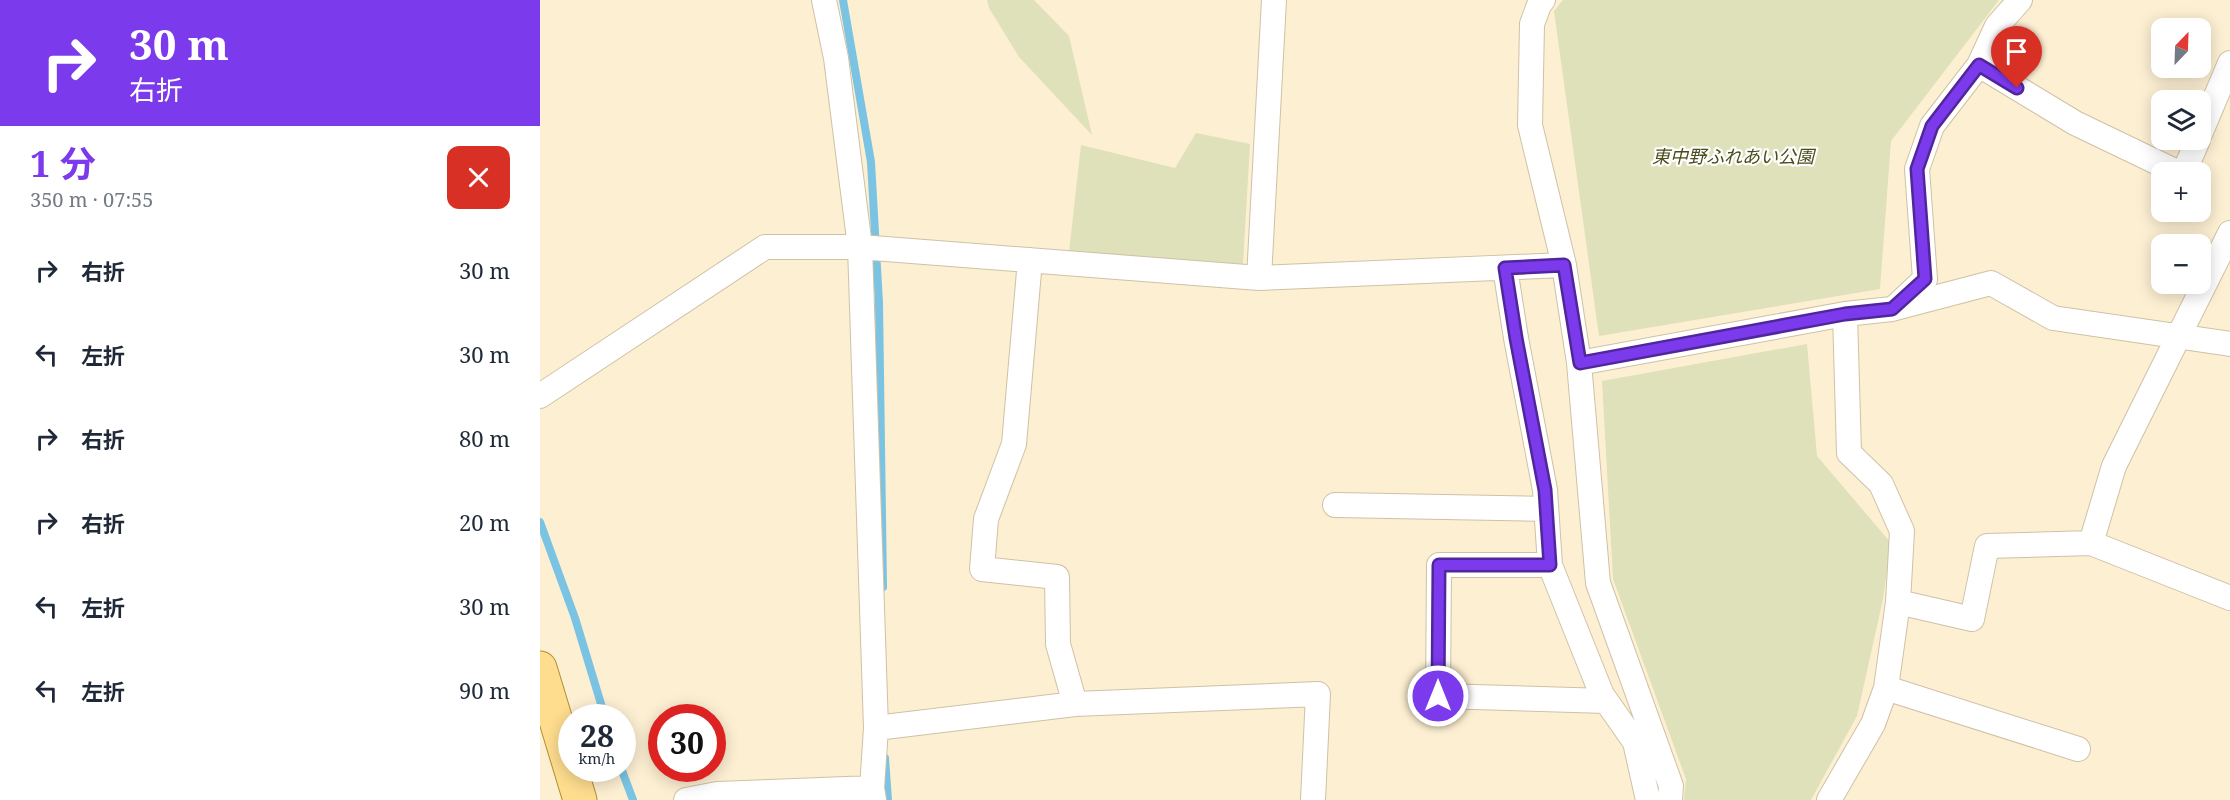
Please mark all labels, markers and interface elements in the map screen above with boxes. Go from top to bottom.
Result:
text: 30 m [129,15,229,72]
north arrow [2151,18,2211,78]
map controls [2151,18,2211,294]
icon: right [30,24,108,102]
pin [1991,26,2042,88]
icon: arrive [2000,35,2033,68]
text: 右折 [129,71,183,108]
button: layers [2151,90,2211,150]
text: 1 分 [30,139,96,188]
park label: 東中野ふれあい公園 [1652,144,1817,168]
button: close [447,146,510,209]
button: + [2151,162,2211,222]
text: 350 m · 07:55 [30,186,153,213]
button: − [2151,234,2211,294]
icon: right [30,254,63,287]
text: 30 m [459,255,510,285]
text: 右折 [81,256,125,286]
icon: left [30,338,63,371]
text: 30 m [459,339,510,369]
text: 左折 [81,340,125,370]
icon: right [30,422,63,455]
text: 80 m [459,423,510,453]
text: 右折 [81,424,125,454]
icon: right [30,506,63,539]
text: 20 m [459,507,510,537]
text: 右折 [81,508,125,538]
icon: left [30,590,63,623]
text: 30 m [459,591,510,621]
text: 左折 [81,592,125,622]
position arrow [1406,664,1470,728]
icon: left [30,674,63,707]
text: 90 m [459,675,510,705]
text: 左折 [81,676,125,706]
speed limit sign: 30 [648,704,726,782]
text: 28 [580,715,614,756]
text: km/h [579,748,615,768]

